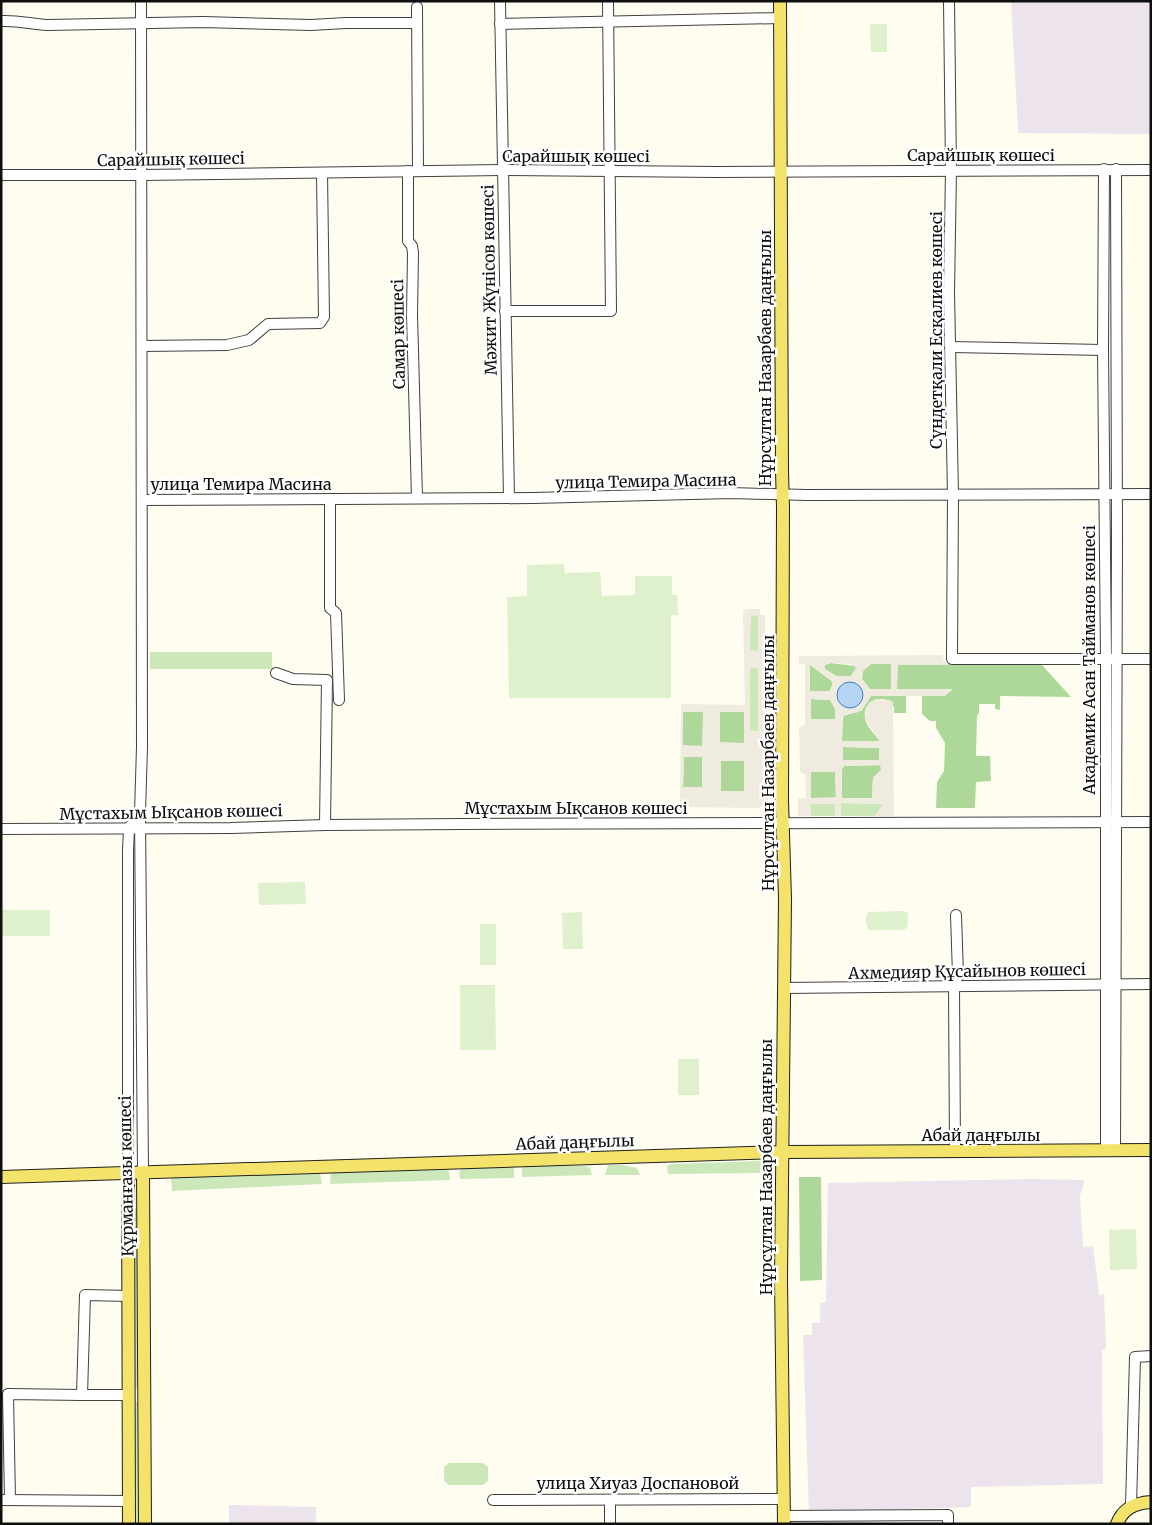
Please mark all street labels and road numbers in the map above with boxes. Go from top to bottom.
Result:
street label: Сарайшық көшесі [907,145,1055,165]
street label: Сарайшық көшесі [502,146,650,166]
street label: Сарайшық көшесі [97,148,245,170]
street label: Мәжит Жүнісов көшесі [477,184,501,376]
street label: Сүндетқали Есқалиев көшесі [926,211,946,449]
street label: Нұрсұлтан Назарбаев даңғылы [755,230,775,486]
street label: Самар көшесі [387,279,409,389]
street label: улица Темира Масина [555,469,737,493]
street label: улица Темира Масина [150,474,332,494]
street label: Академик Асан Тайманов көшесі [1079,525,1099,796]
street label: Нұрсұлтан Назарбаев даңғылы [758,635,778,891]
street label: Мұстахым Ықсанов көшесі [464,798,688,818]
street label: Мұстахым Ықсанов көшесі [59,800,283,824]
street label: Ахмедияр Құсайынов көшесі [847,959,1086,983]
street label: Нұрсұлтан Назарбаев даңғылы [756,1039,776,1295]
street label: Құрманғазы көшесі [115,1095,137,1257]
street label: Абай даңғылы [921,1125,1041,1145]
street label: Абай даңғылы [514,1130,635,1154]
street label: улица Хиуаз Доспановой [537,1473,739,1493]

